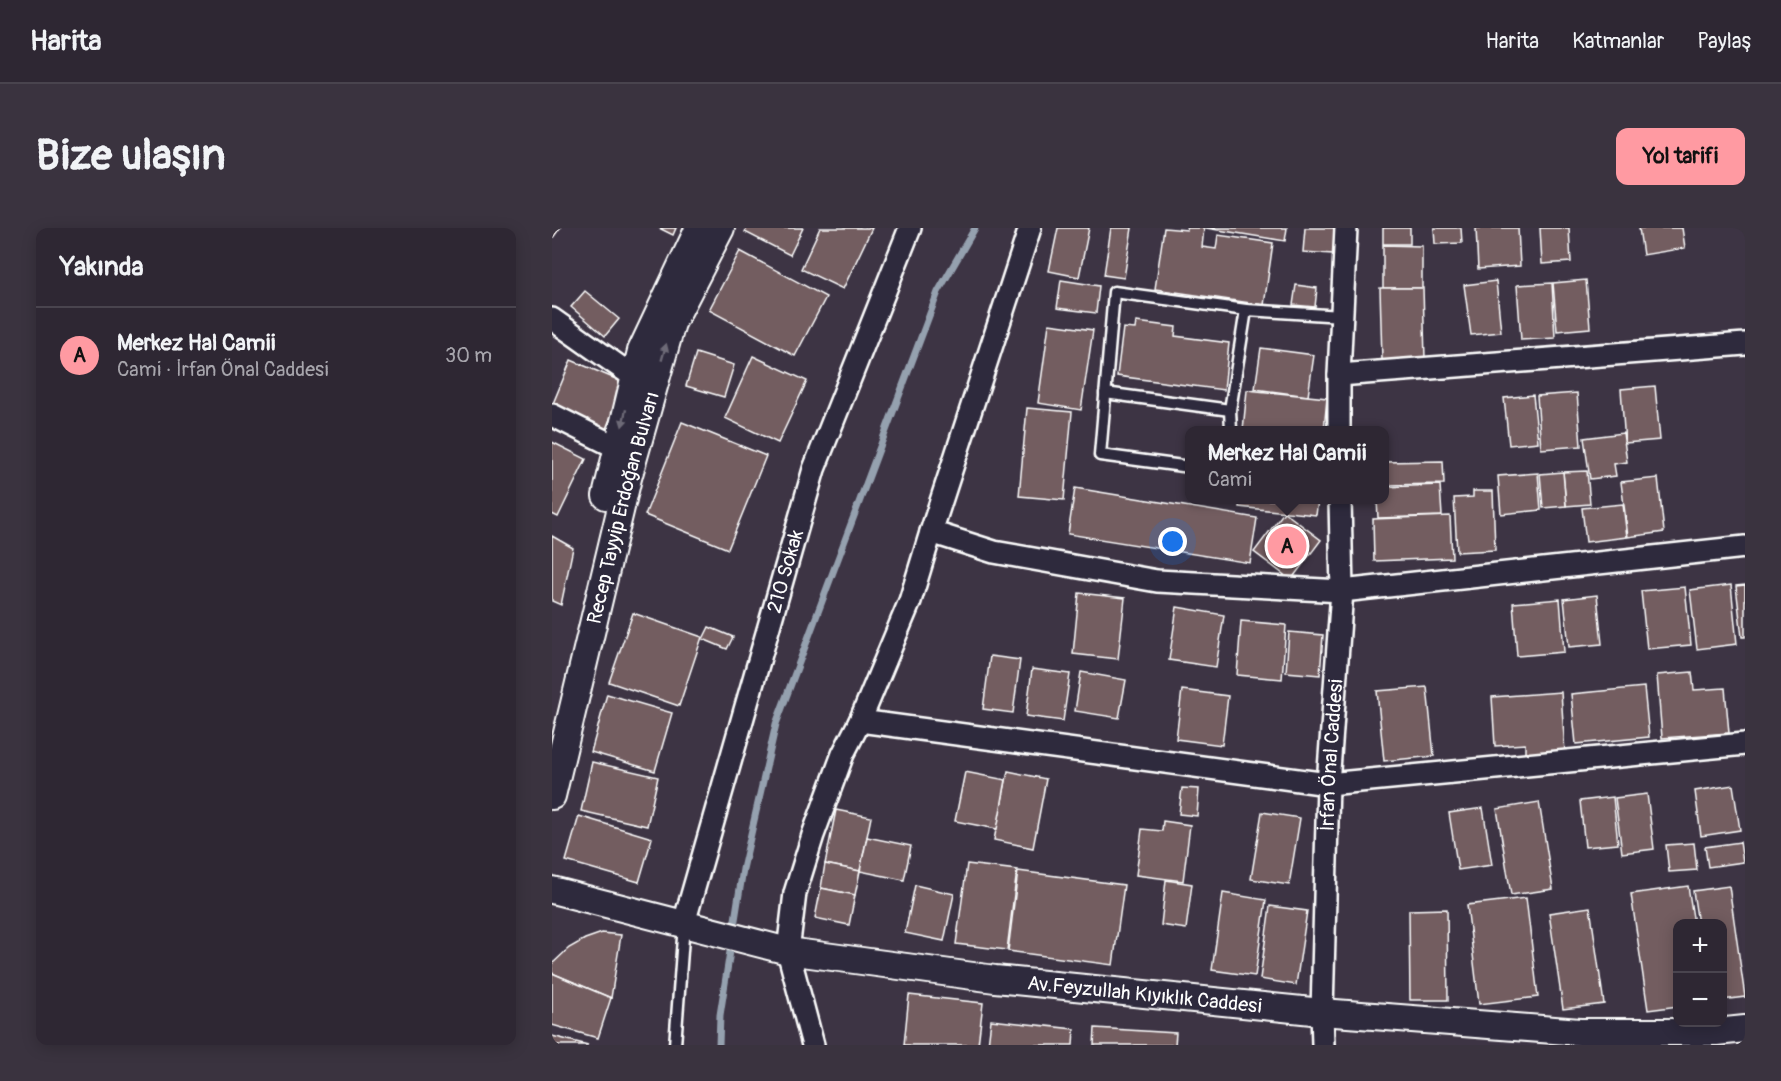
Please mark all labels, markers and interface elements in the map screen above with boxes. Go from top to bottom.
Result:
text: Harita [30,24,101,59]
text: Harita [1486,28,1539,55]
text: Katmanlar [1572,28,1664,55]
text: Paylaş [1697,28,1751,55]
button: Yol tarifi [1616,128,1745,185]
text: Bize ulaşın [36,130,226,182]
text: Yakında [60,251,144,283]
text: Merkez Hal Camii [117,329,275,357]
text: A [73,343,86,368]
text: 30 m [445,343,492,368]
one-way arrow [660,343,669,361]
text: Cami · İrfan Önal Caddesi [117,357,329,382]
street label: Recep Tayyip Erdoğan Bulvarı [582,388,665,626]
one-way arrow [619,409,629,428]
popup [1185,426,1389,504]
text: Merkez Hal Camii [1208,439,1366,467]
text: Cami [1208,467,1252,492]
pin: A [1268,524,1306,568]
street label: 210 Sokak [761,526,809,616]
your location [1158,527,1187,556]
street label: İrfan Önal Caddesi [1315,678,1349,832]
map controls [1673,919,1727,1027]
button: + [1673,919,1727,973]
street label: Av.Feyzullah Kıyıklık Caddesi [1026,970,1263,1019]
button: − [1673,973,1727,1027]

